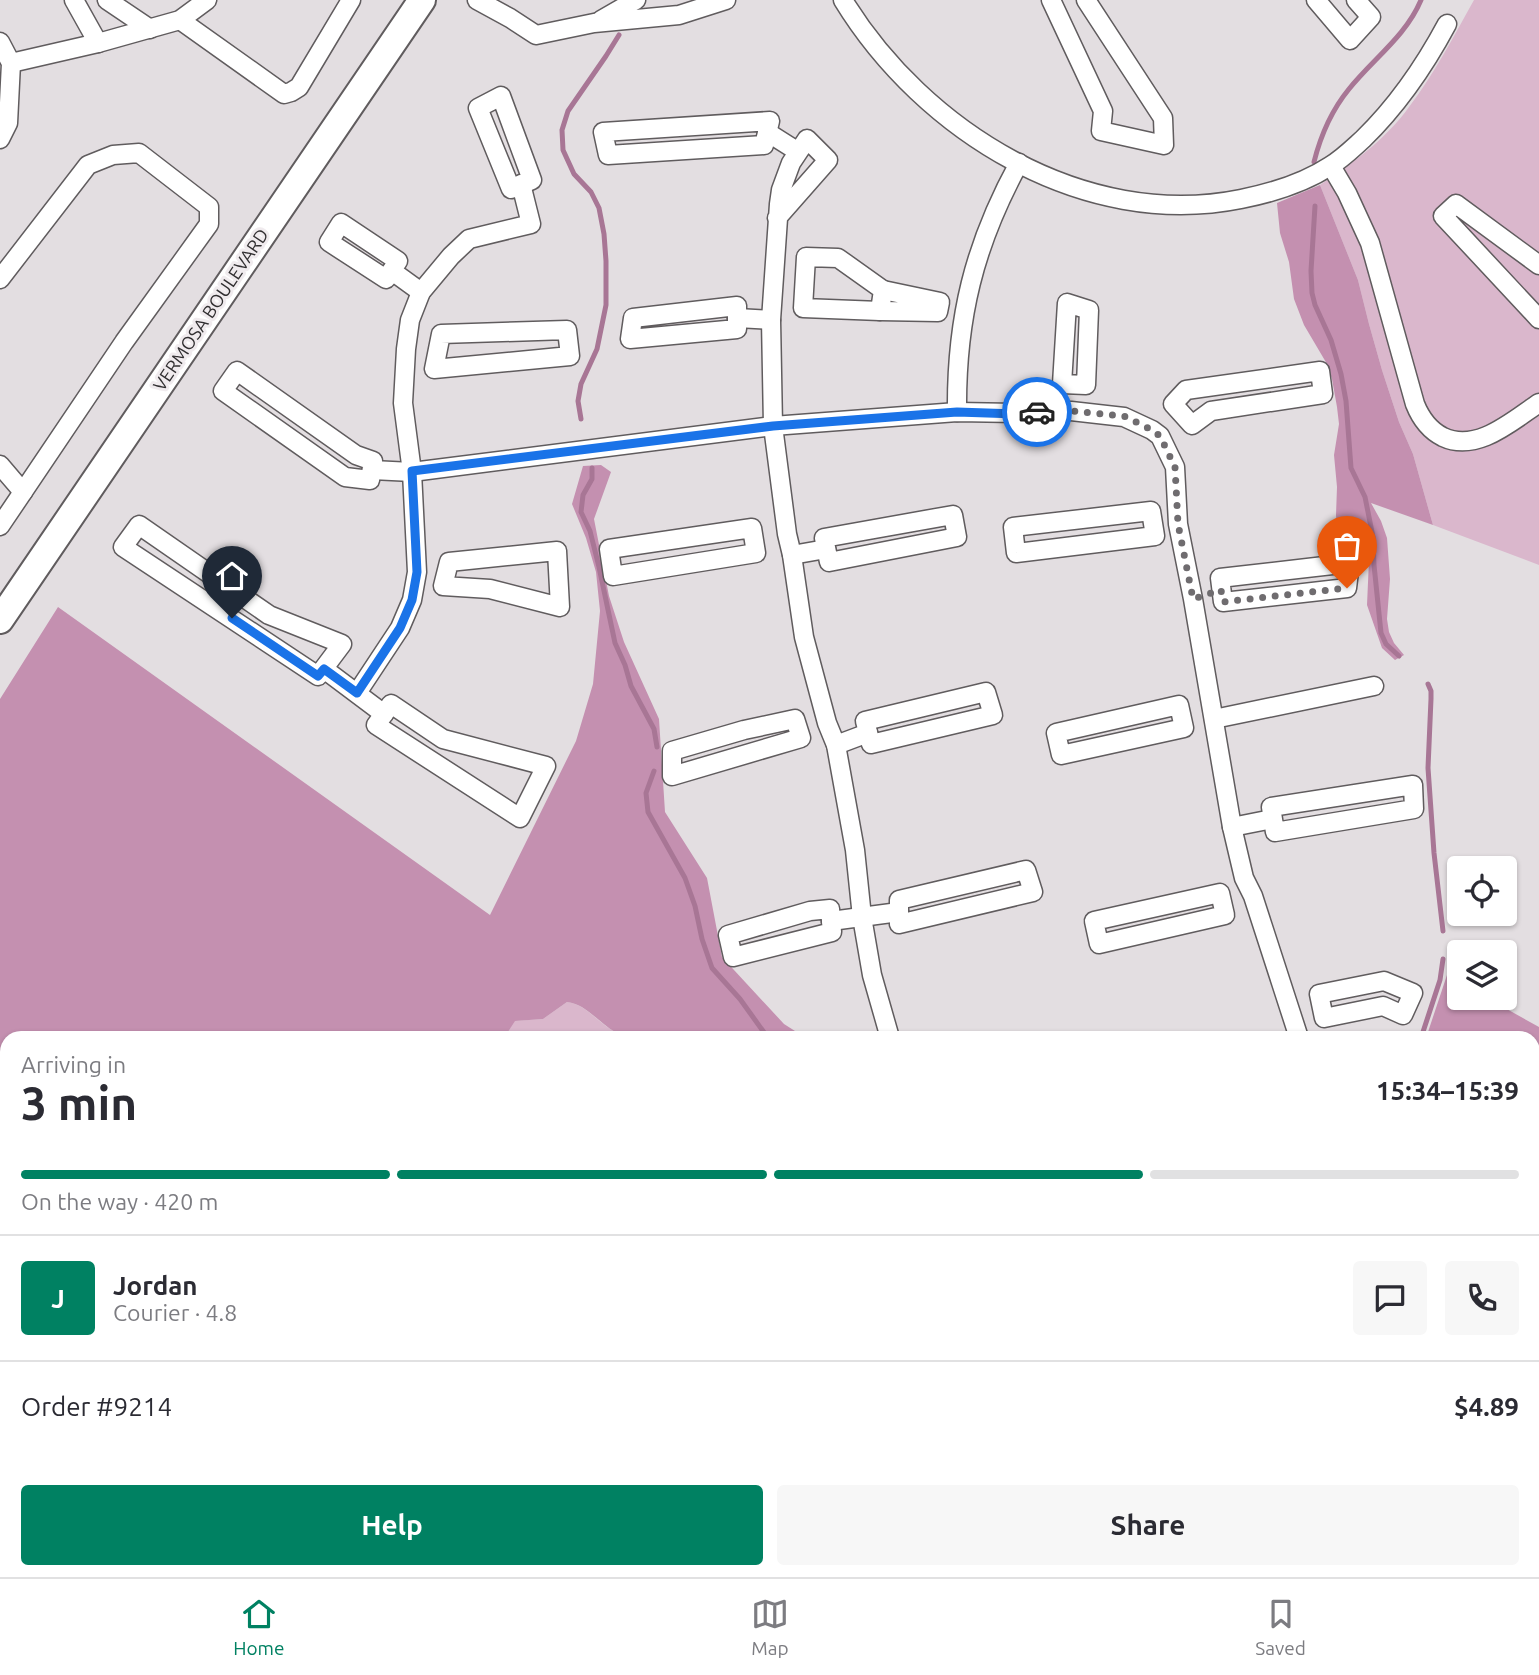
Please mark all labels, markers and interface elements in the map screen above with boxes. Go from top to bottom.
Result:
street label: VERMOSA BOULEVARD [149,225,272,394]
courier [1002,377,1072,447]
icon: car [1018,393,1056,431]
pin [1317,516,1377,588]
icon: bag [1328,527,1366,565]
pin [202,546,262,618]
icon: home [213,557,251,595]
map controls [1447,856,1517,1010]
button: locate [1447,856,1517,926]
button: layers [1447,940,1517,1010]
text: Arriving in [21,1052,126,1077]
text: 15:34–15:39 [1376,1076,1519,1105]
text: 3 min [21,1077,137,1129]
text: On the way · 420 m [21,1189,218,1214]
button: chat [1353,1261,1427,1335]
button: phone [1445,1261,1519,1335]
text: Jordan [113,1271,198,1300]
text: J [51,1284,65,1313]
text: Courier · 4.8 [113,1300,237,1325]
text: Order #9214 [21,1392,172,1421]
text: $4.89 [1454,1392,1519,1421]
button: Help [21,1485,763,1565]
button: Share [777,1485,1519,1565]
tab: Home [233,1595,284,1659]
tab: Map [751,1595,789,1659]
tab: Saved [1255,1595,1306,1659]

